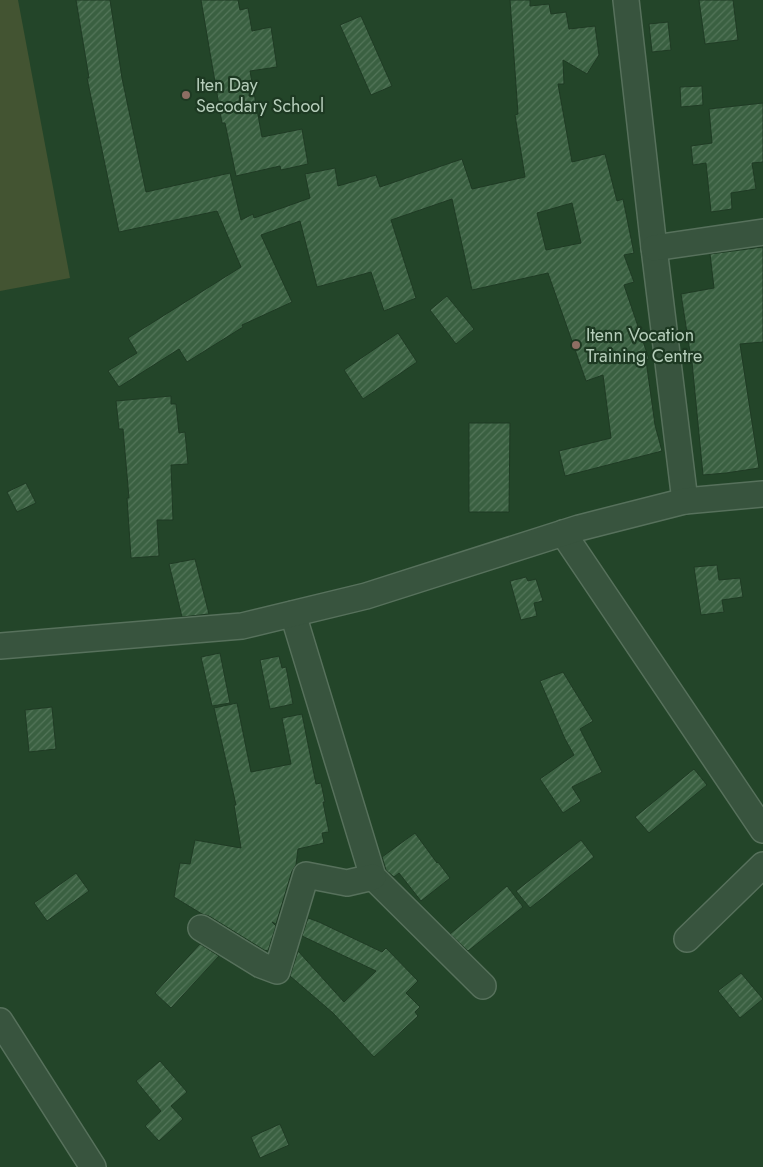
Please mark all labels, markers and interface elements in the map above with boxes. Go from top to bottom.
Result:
place label: Iten Day Secodary School [196,72,324,119]
marker: Iten Day Secodary School [180,89,192,101]
place label: Itenn Vocation Training Centre [586,322,702,369]
marker: Itenn Vocation Training Centre [570,339,582,351]

